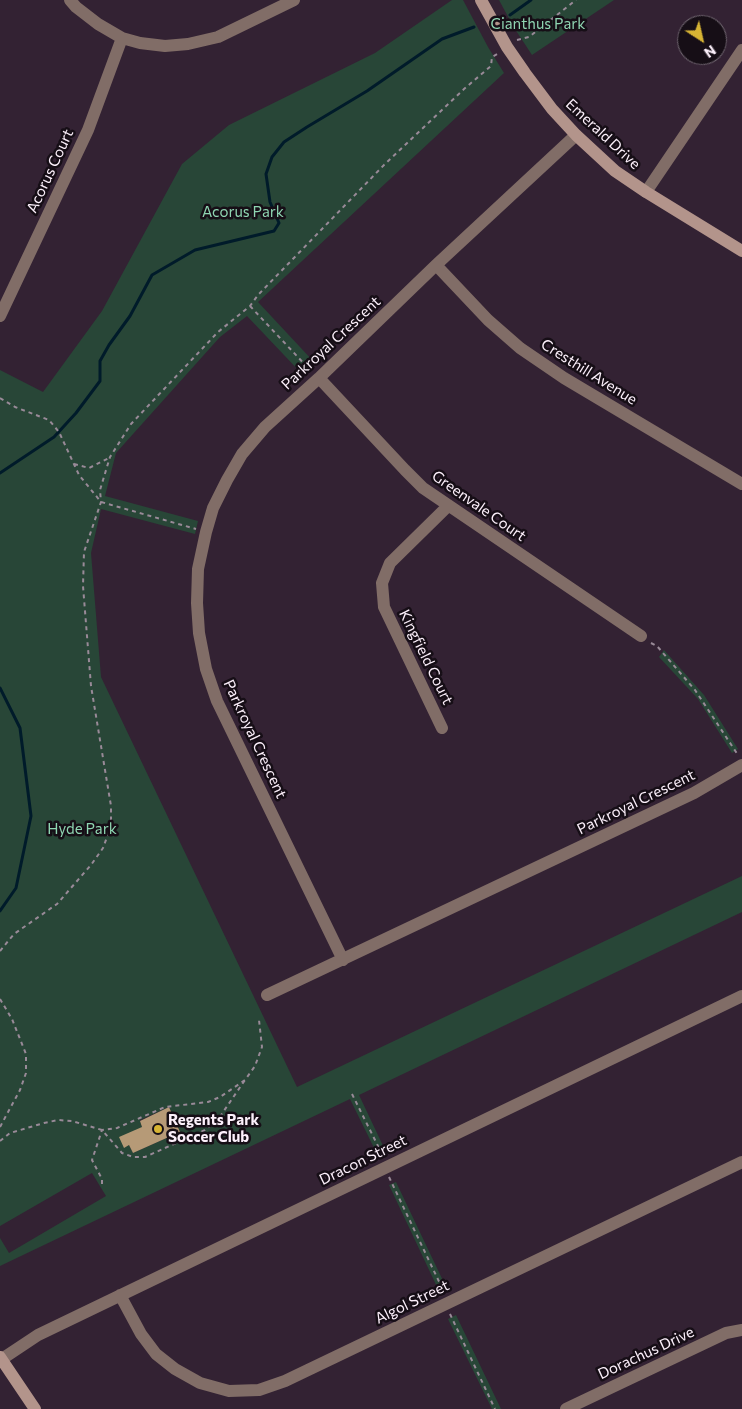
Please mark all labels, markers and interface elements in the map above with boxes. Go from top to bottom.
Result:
park label: Cianthus Park [491,15,585,33]
north arrow [677,15,727,65]
text: N [701,42,719,62]
street label: Emerald Drive [562,95,644,173]
street label: Acorus Court [23,126,77,216]
park label: Acorus Park [202,203,284,221]
street label: Parkroyal Crescent [278,293,384,393]
street label: Cresthill Avenue [538,335,640,409]
street label: Greenvale Court [428,467,530,545]
street label: Kingfield Court [395,607,457,707]
street label: Parkroyal Crescent [220,677,290,801]
street label: Parkroyal Crescent [574,766,698,838]
park label: Hyde Park [47,820,117,838]
place label: Regents Park Soccer Club [168,1111,259,1146]
marker: Regents Park Soccer Club [152,1123,164,1135]
street label: Dracon Street [316,1131,410,1189]
street label: Algol Street [372,1276,452,1328]
street label: Dorachus Drive [595,1323,697,1383]

